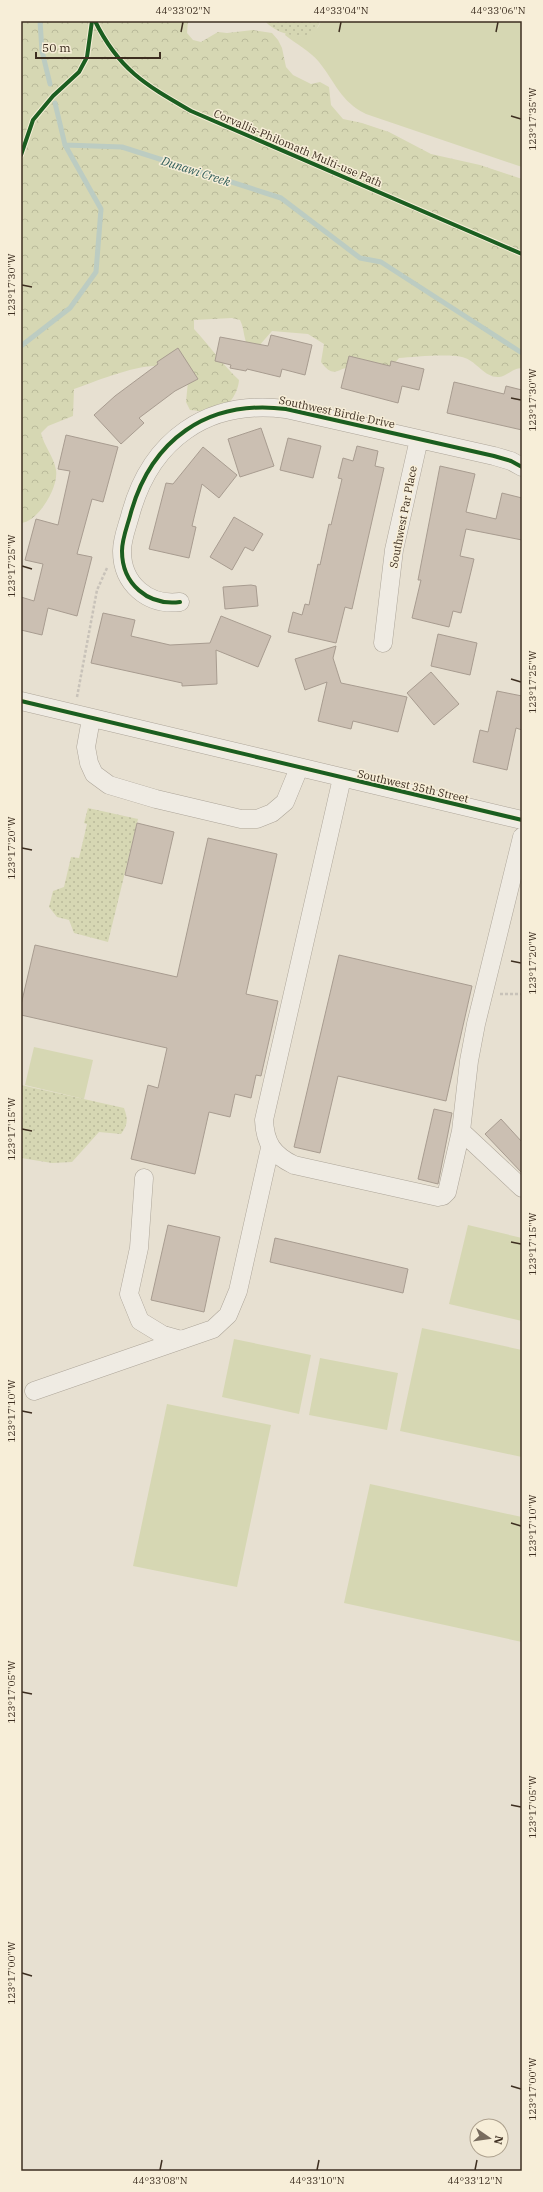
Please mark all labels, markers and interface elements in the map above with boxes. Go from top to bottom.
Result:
text: 44°33'02"N [156,4,211,17]
text: 44°33'04"N [314,4,369,17]
text: 44°33'06"N [471,4,526,17]
scale bar [36,34,160,60]
text: 50 m [42,40,71,55]
text: 123°17'35"W [526,87,539,151]
street label: Corvallis-Philomath Multi-use Path [212,106,384,190]
water label: Dunawi Creek [159,152,233,189]
text: 123°17'30"W [5,253,18,317]
text: 123°17'30"W [526,368,539,432]
street label: Southwest Birdie Drive [278,393,396,431]
street label: Southwest Par Place [386,465,420,569]
text: 123°17'25"W [5,534,18,598]
text: 123°17'25"W [526,650,539,714]
street label: Southwest 35th Street [356,766,470,806]
text: 123°17'20"W [5,816,18,880]
text: 123°17'20"W [526,931,539,995]
text: 123°17'15"W [5,1097,18,1161]
text: 123°17'15"W [526,1212,539,1276]
text: 123°17'10"W [5,1379,18,1443]
text: 123°17'10"W [526,1494,539,1558]
text: 123°17'05"W [5,1660,18,1724]
text: 123°17'05"W [526,1775,539,1839]
text: 123°17'00"W [5,1941,18,2005]
text: 123°17'00"W [526,2057,539,2121]
north arrow [469,2118,509,2158]
text: N [491,2134,507,2146]
text: 44°33'08"N [133,2174,188,2187]
text: 44°33'10"N [290,2174,345,2187]
text: 44°33'12"N [448,2174,503,2187]

